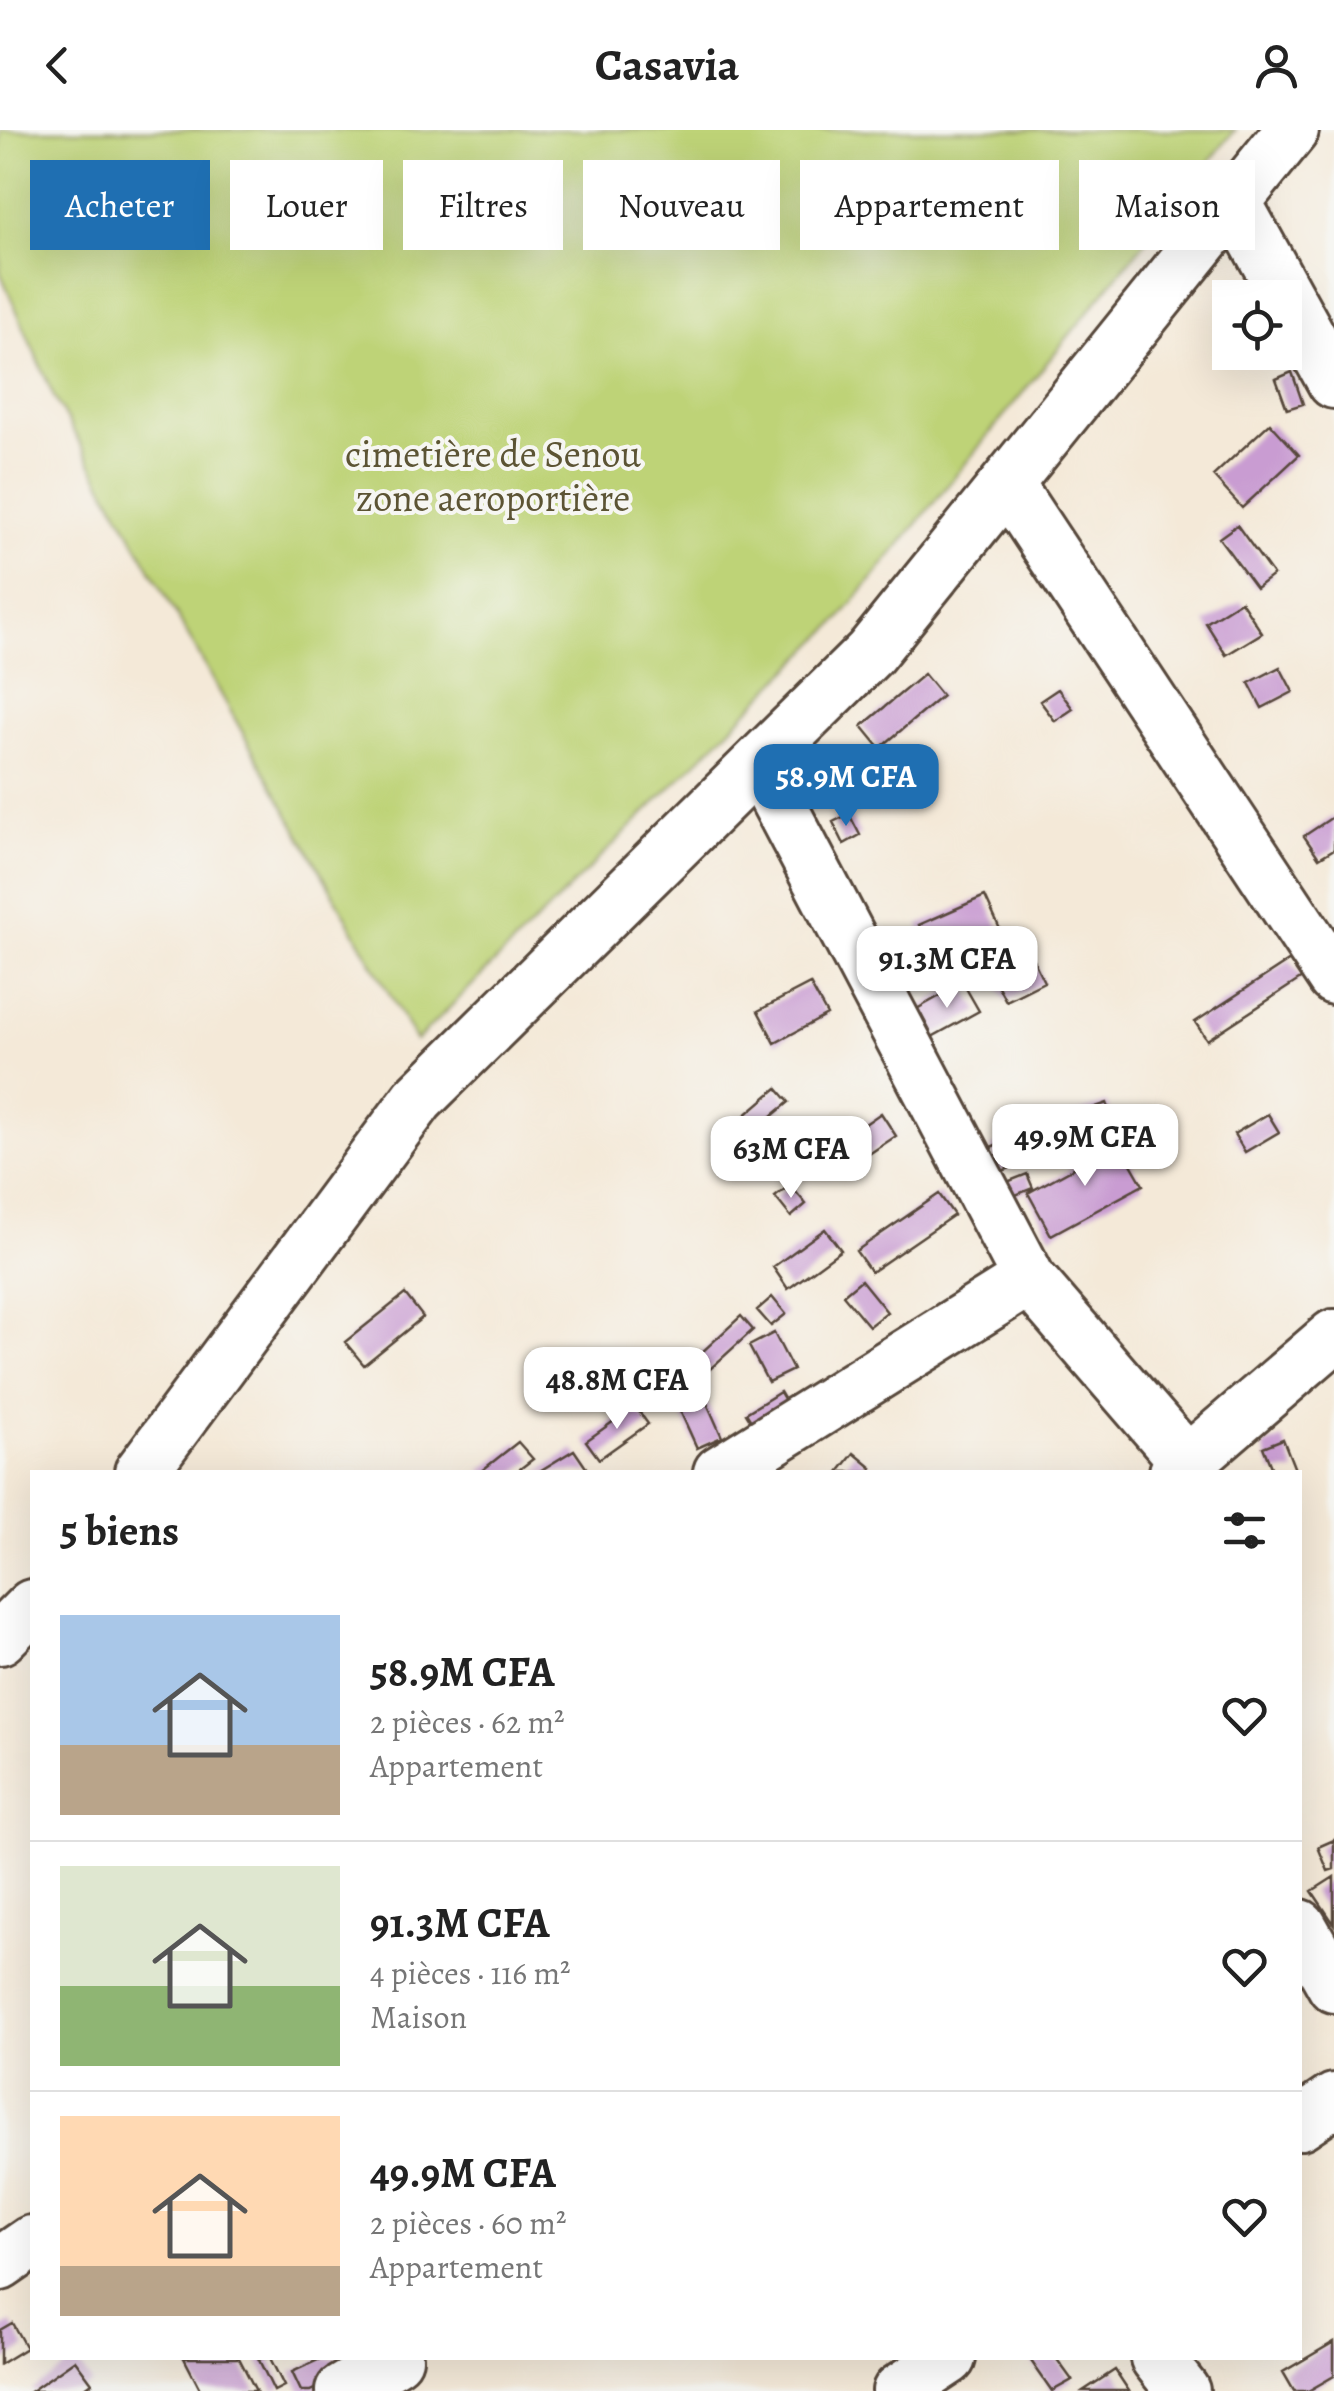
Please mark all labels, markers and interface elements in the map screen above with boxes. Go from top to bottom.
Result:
text: Casavia [595,34,739,96]
icon: back [30,38,85,93]
icon: person [1249,38,1304,93]
chip: Acheter [30,160,210,250]
chip: Louer [230,160,383,250]
chip: Filtres [403,160,563,250]
chip: Nouveau [583,160,780,250]
chip: Appartement [800,160,1059,250]
chip: Maison [1079,160,1255,250]
map controls [1212,280,1302,370]
button: locate [1212,280,1302,370]
park label: cimetière de Senou zone aeroportière [345,428,642,524]
pin: 58.9M CFA [732,744,960,829]
text: 58.9M CFA [776,754,916,798]
pin: 91.3M CFA [833,926,1061,1011]
text: 91.3M CFA [879,936,1015,980]
pin: 49.9M CFA [971,1104,1199,1189]
text: 49.9M CFA [1014,1114,1156,1158]
pin: 63M CFA [699,1116,883,1201]
text: 63M CFA [733,1126,849,1170]
pin: 48.8M CFA [503,1347,731,1432]
text: 48.8M CFA [546,1357,688,1401]
text: 5 biens [60,1502,179,1559]
icon: filters [1217,1503,1272,1558]
text: 58.9M CFA [370,1643,555,1700]
icon: home [140,1655,260,1775]
icon: heart [1217,1688,1272,1743]
text: 2 pièces · 62 m² [370,1700,565,1744]
text: Appartement [370,1744,543,1788]
text: 91.3M CFA [370,1894,550,1951]
icon: home [140,1906,260,2026]
icon: heart [1217,1939,1272,1994]
text: 4 pièces · 116 m² [370,1951,571,1995]
text: Maison [370,1995,467,2039]
text: 49.9M CFA [370,2144,556,2201]
icon: home [140,2156,260,2276]
icon: heart [1217,2189,1272,2244]
text: 2 pièces · 60 m² [370,2201,566,2245]
text: Appartement [370,2245,543,2289]

